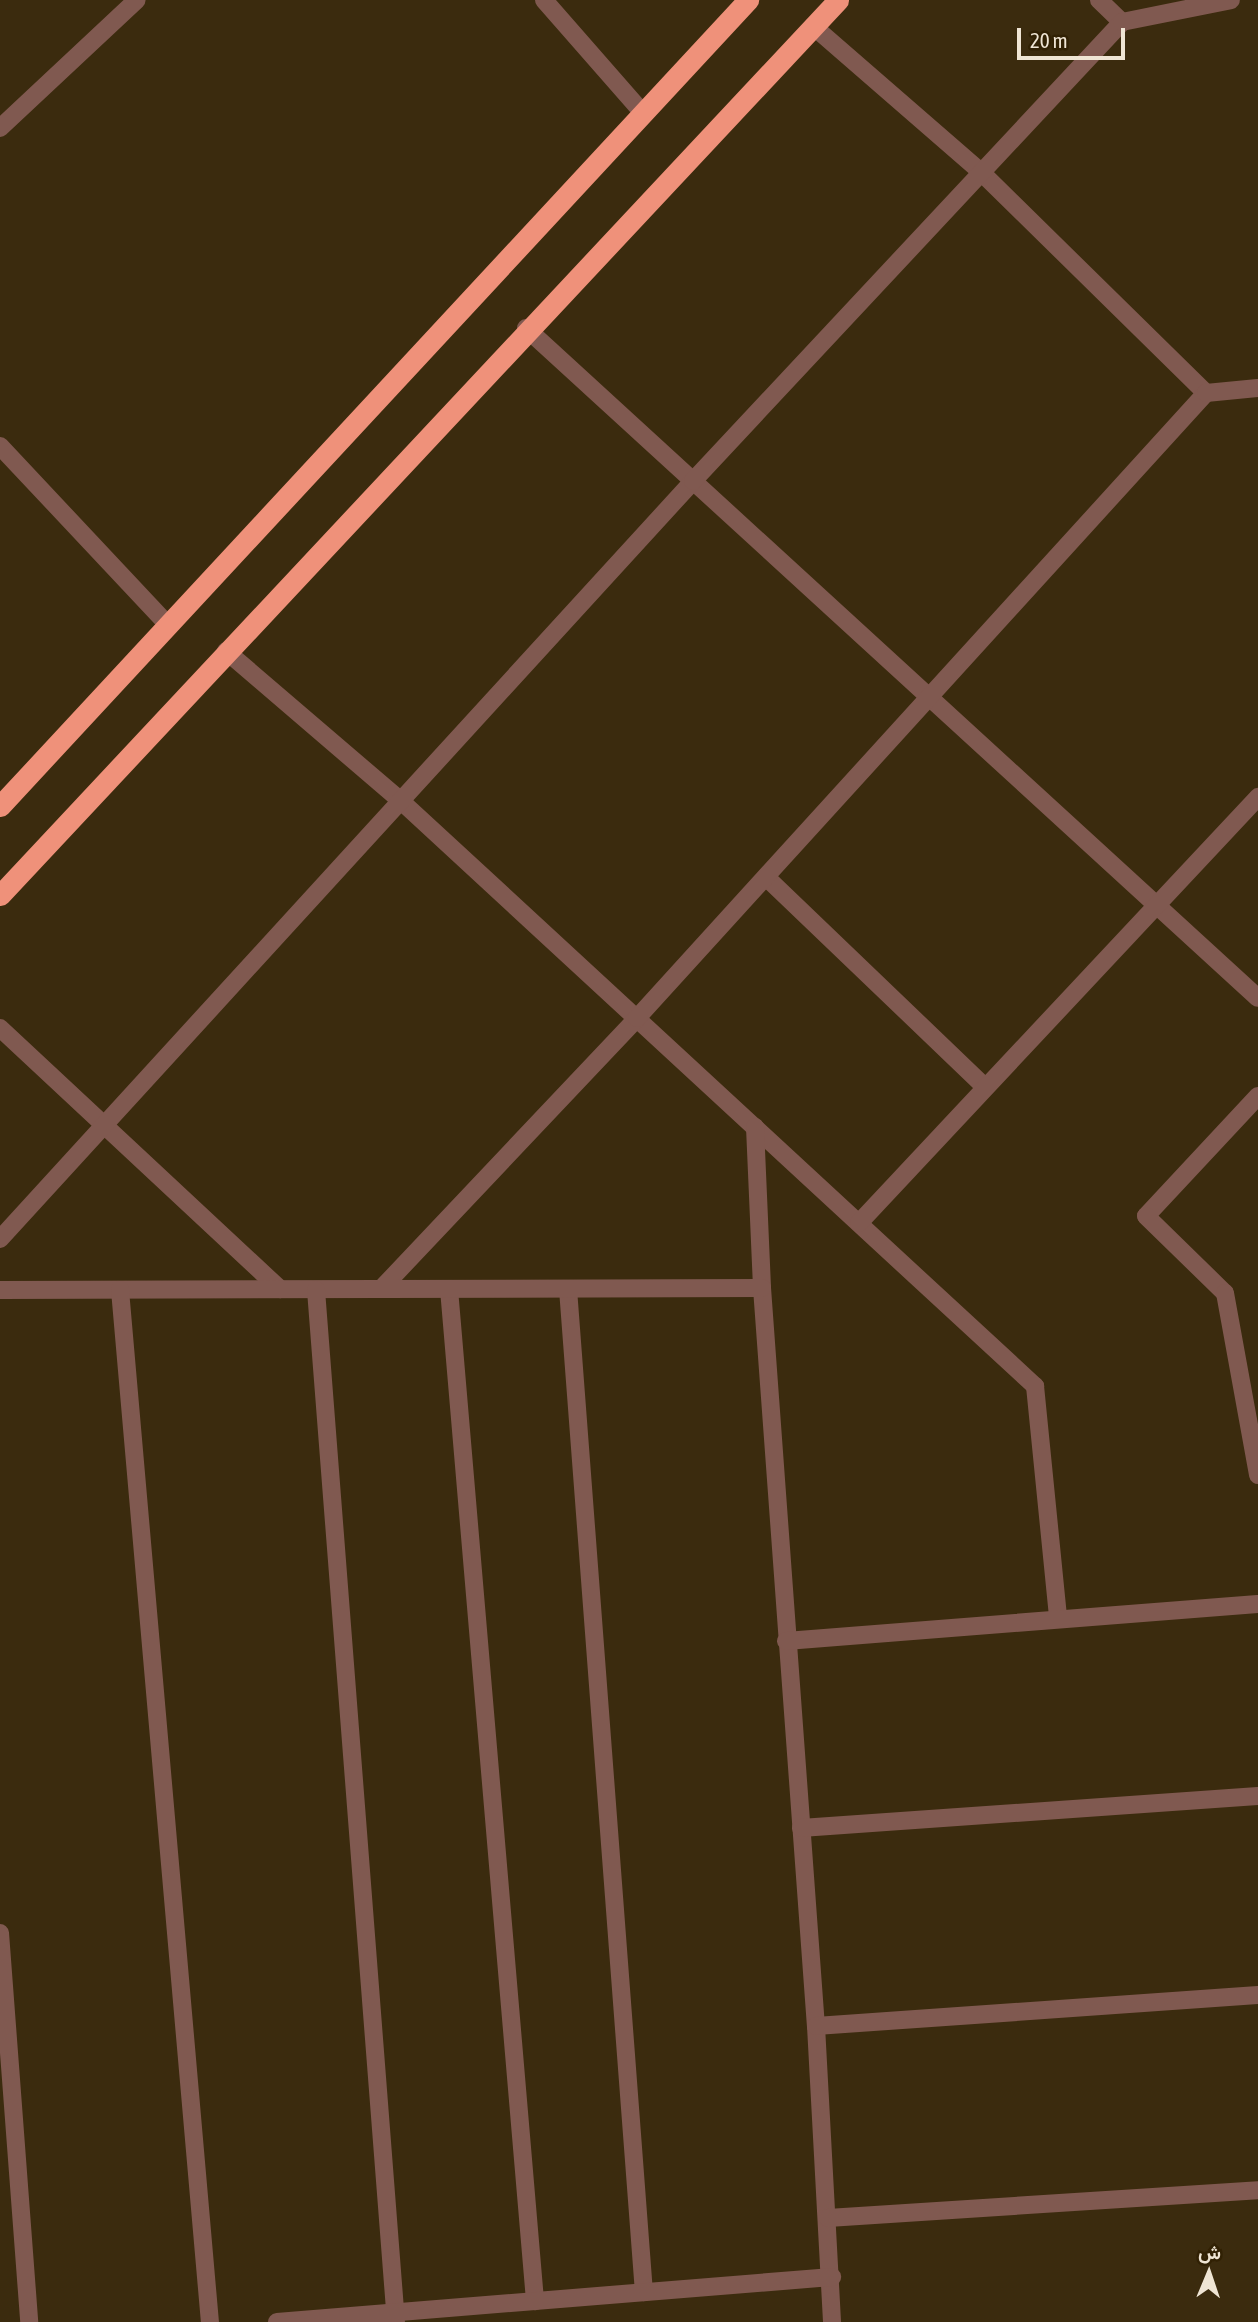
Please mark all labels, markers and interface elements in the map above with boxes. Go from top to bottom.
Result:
scale bar [1020,14,1128,58]
text: 20 m [1030,28,1068,52]
north arrow [1174,2238,1244,2308]
text: ش [1198,2241,1222,2263]

